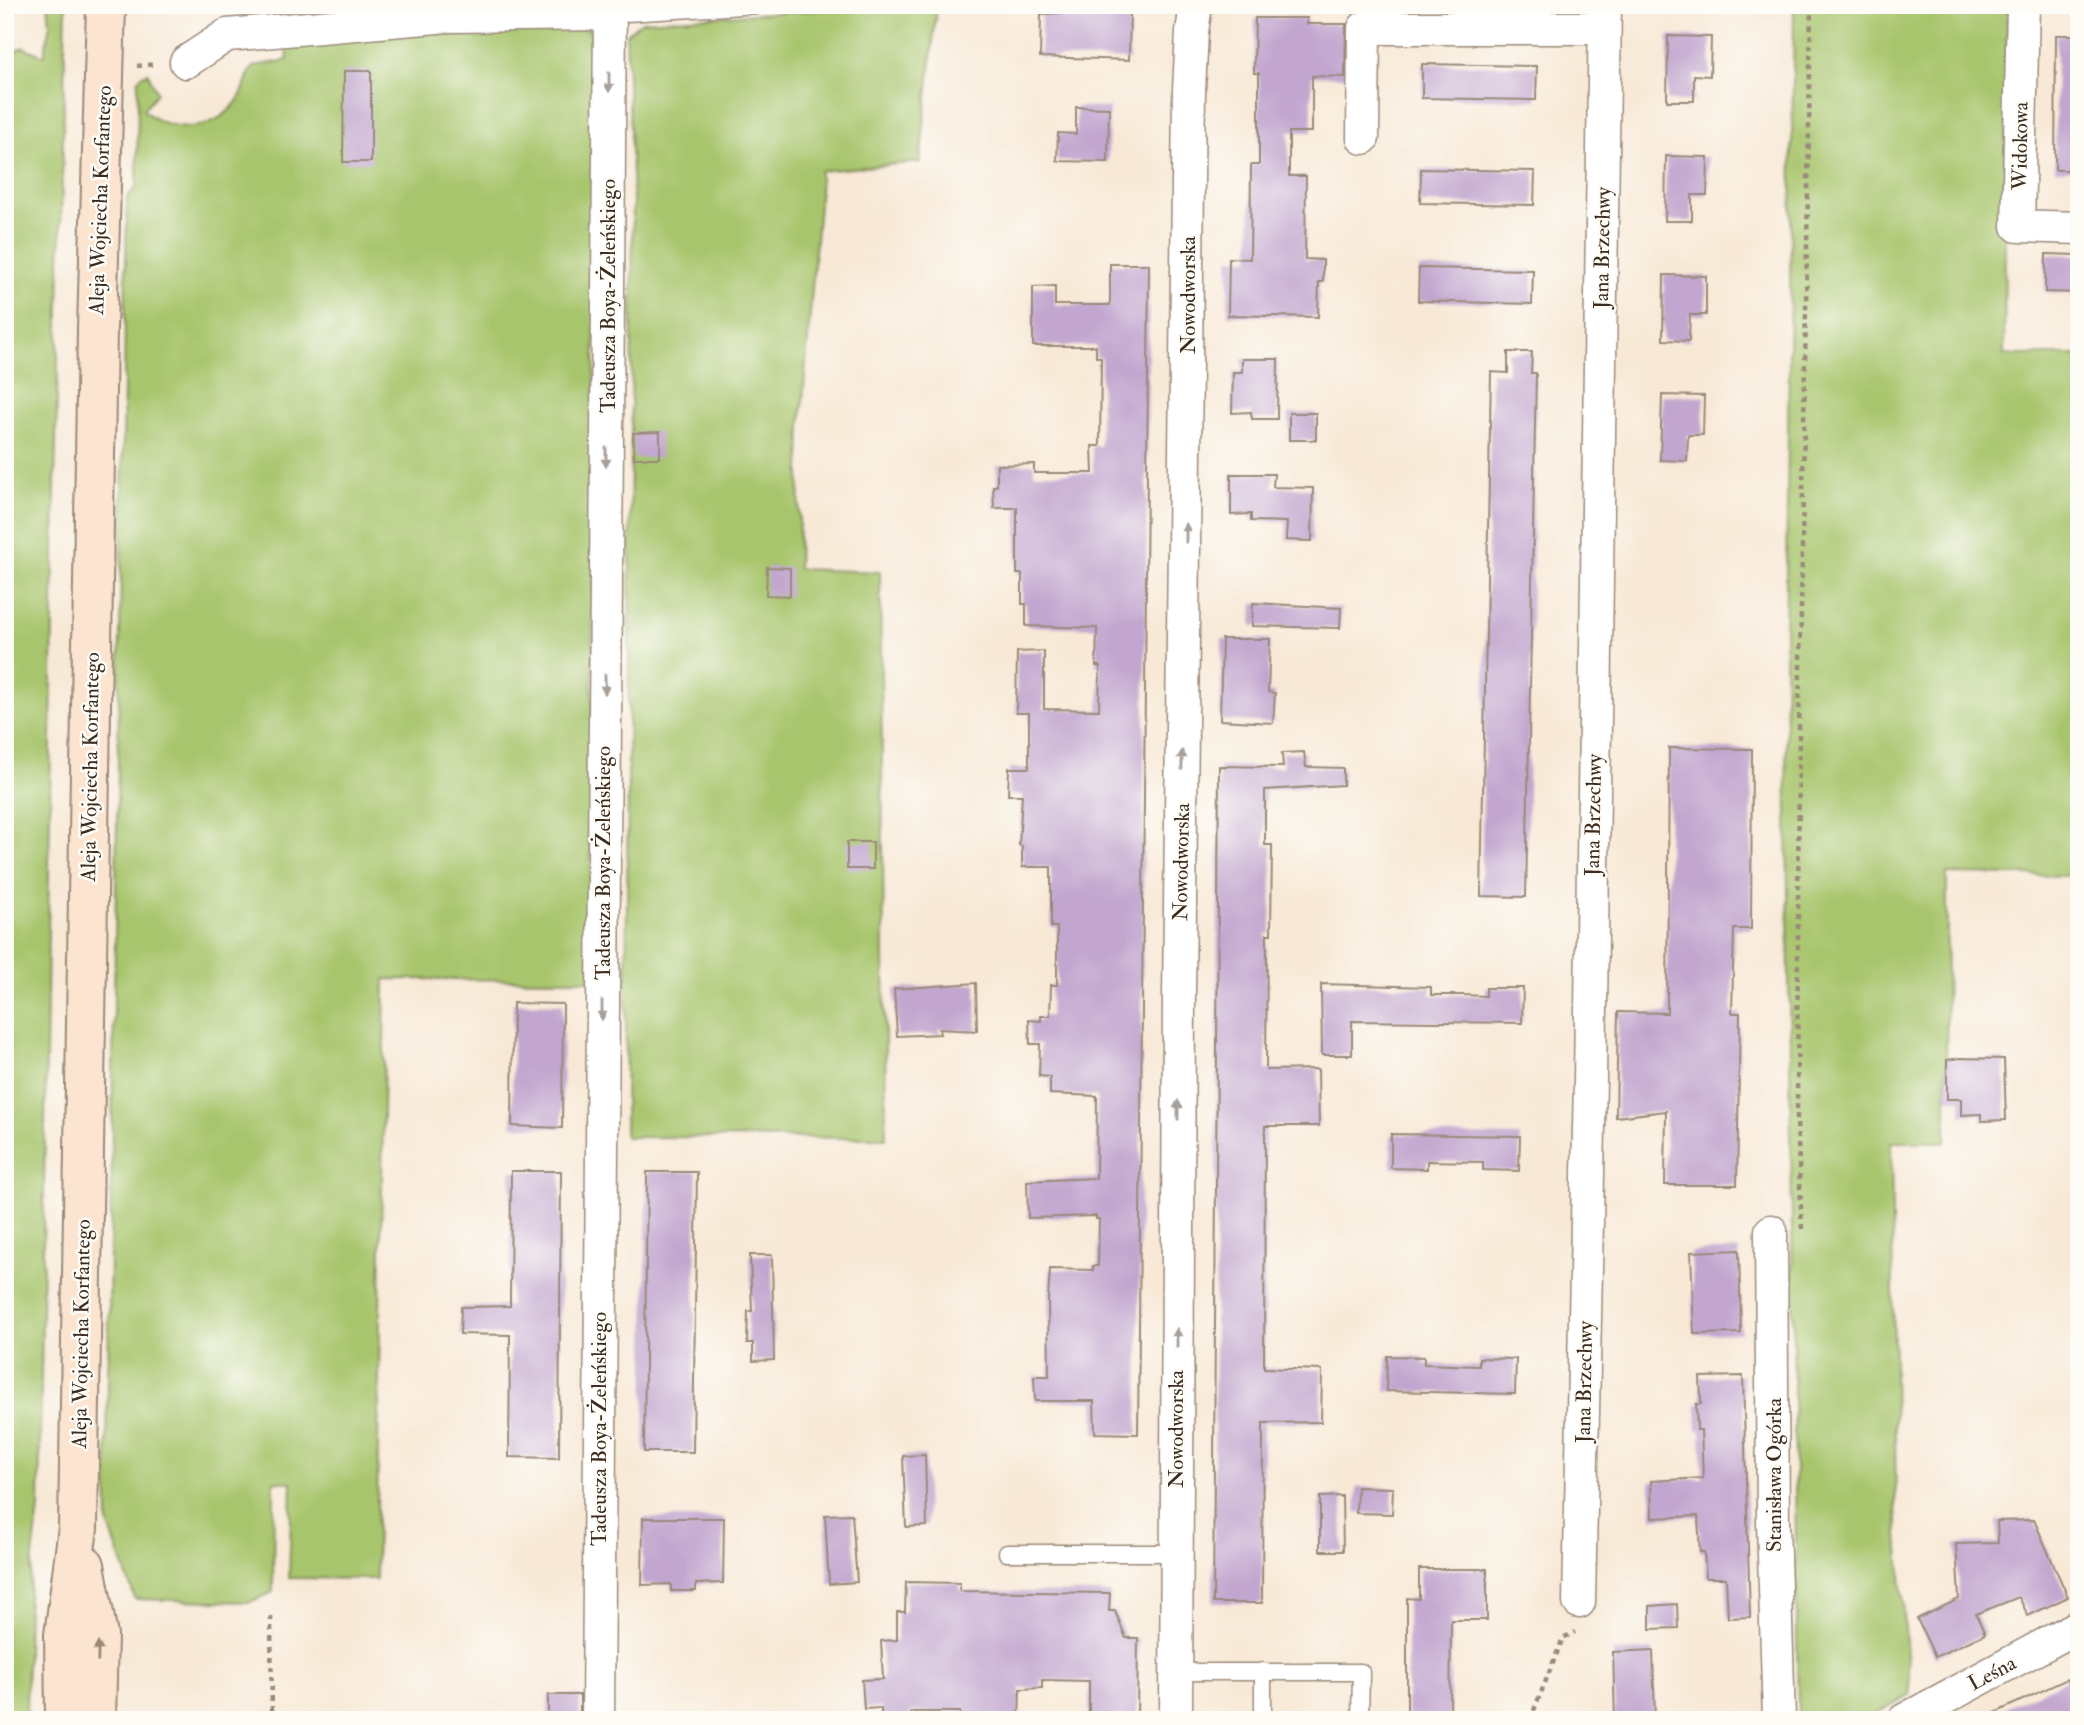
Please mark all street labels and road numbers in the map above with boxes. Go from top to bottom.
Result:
street label: Aleja Wojciecha Korfantego [83,85,118,316]
street label: Widokowa [2006,101,2035,191]
street label: Tadeusza Boya-Żeleńskiego [595,179,622,413]
street label: Jana Brzechwy [1588,186,1617,310]
street label: Nowodworska [1175,236,1202,354]
street label: Aleja Wojciecha Korfantego [75,652,106,883]
street label: Tadeusza Boya-Żeleńskiego [590,746,617,980]
street label: Jana Brzechwy [1579,753,1608,877]
street label: Nowodworska [1167,802,1196,921]
street label: Aleja Wojciecha Korfantego [66,1219,97,1450]
street label: Tadeusza Boya-Żeleńskiego [586,1312,613,1546]
street label: Jana Brzechwy [1570,1320,1599,1444]
street label: Nowodworska [1163,1370,1190,1488]
street label: Stanisława Ogórka [1761,1398,1788,1552]
street label: Leśna [1964,1649,2021,1697]

